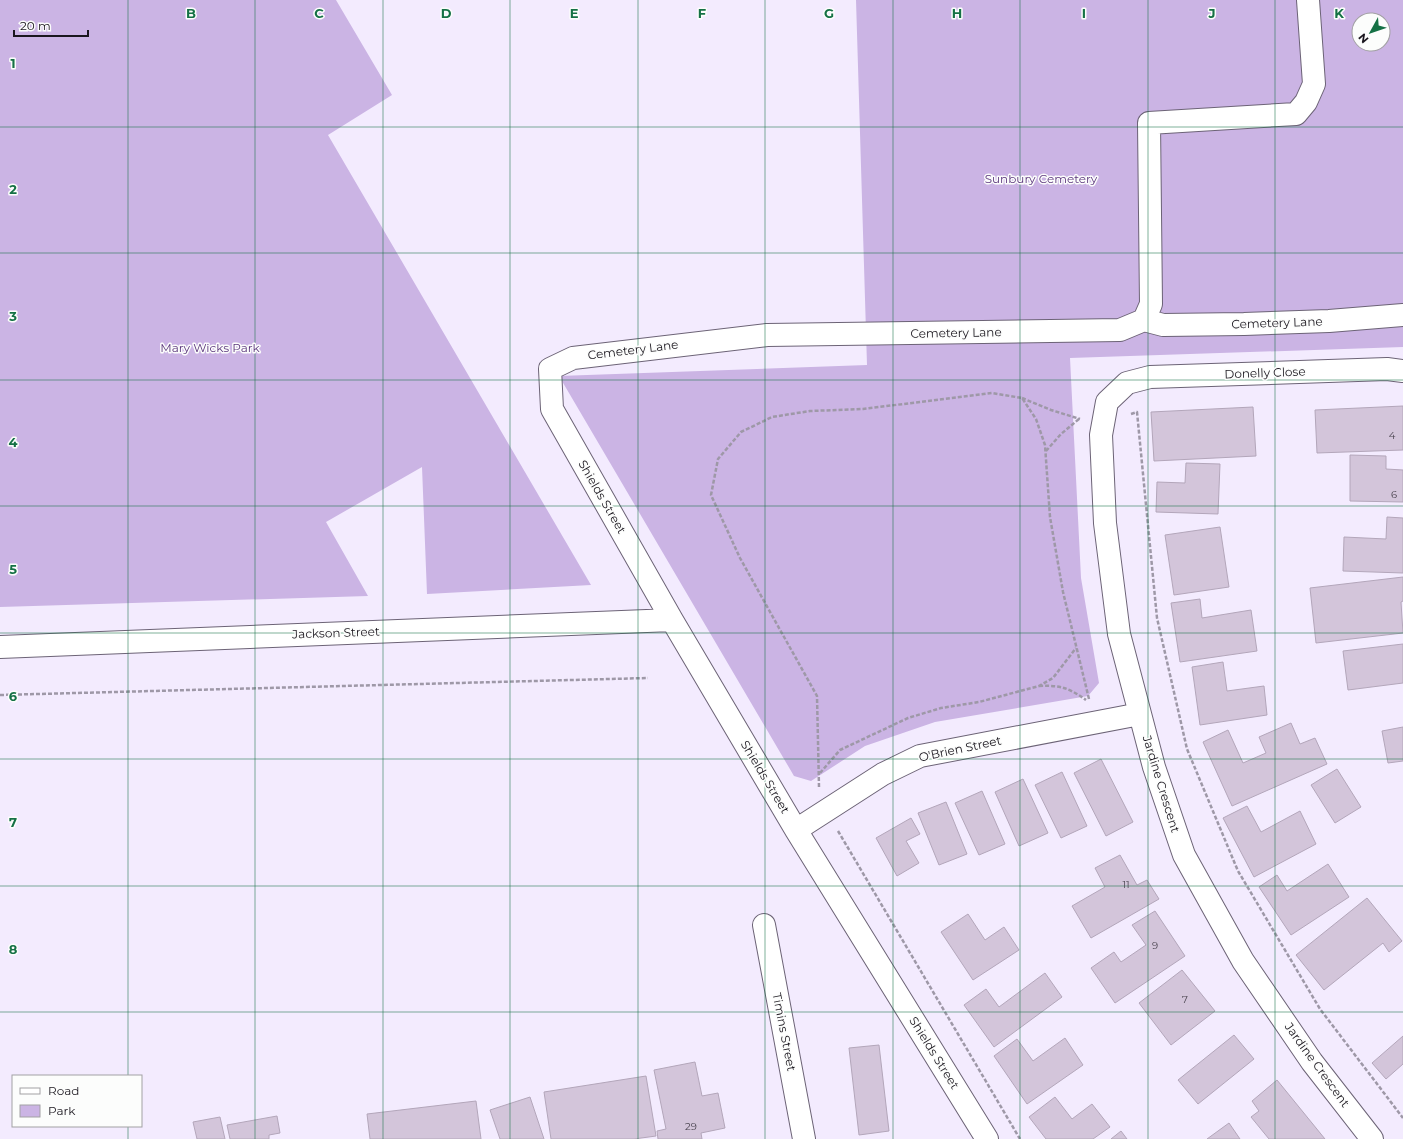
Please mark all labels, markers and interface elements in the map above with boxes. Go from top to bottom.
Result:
text: B [186,5,196,21]
text: C [314,5,324,21]
text: D [441,5,452,21]
text: E [570,5,579,21]
text: F [698,5,706,21]
text: G [824,5,834,21]
text: H [952,5,962,21]
text: I [1082,5,1086,21]
text: J [1207,5,1216,21]
text: K [1334,5,1344,21]
scale bar [14,12,88,38]
north arrow [1351,12,1391,52]
text: 20 m [20,18,51,33]
text: N [1355,31,1372,46]
text: 1 [10,55,16,71]
park label: Sunbury Cemetery [985,171,1098,186]
text: 2 [9,181,17,197]
text: 3 [8,308,17,324]
street label: Cemetery Lane [1231,313,1323,332]
street label: Cemetery Lane [910,324,1002,341]
street label: Cemetery Lane [587,336,679,363]
park label: Mary Wicks Park [160,340,260,355]
street label: Donelly Close [1224,364,1306,381]
house number: 4 [1389,429,1396,442]
text: 4 [9,434,18,450]
street label: Shields Street [575,457,630,536]
house number: 6 [1391,488,1397,501]
text: 5 [9,561,17,577]
street label: Jackson Street [291,623,380,642]
text: 6 [9,688,18,704]
street label: O'Brien Street [917,732,1003,765]
street label: Jardine Crescent [1139,733,1183,834]
street label: Shields Street [738,737,793,816]
text: 7 [9,814,17,830]
house number: 11 [1122,878,1130,891]
house number: 9 [1152,939,1158,952]
text: 8 [9,941,18,957]
street label: Timins Street [770,991,799,1072]
house number: 7 [1182,993,1188,1006]
street label: Shields Street [906,1014,963,1092]
street label: Jardine Crescent [1281,1019,1353,1110]
legend [12,1075,142,1127]
text: Road [48,1083,79,1098]
text: Park [48,1103,76,1118]
house number: 29 [685,1120,697,1133]

